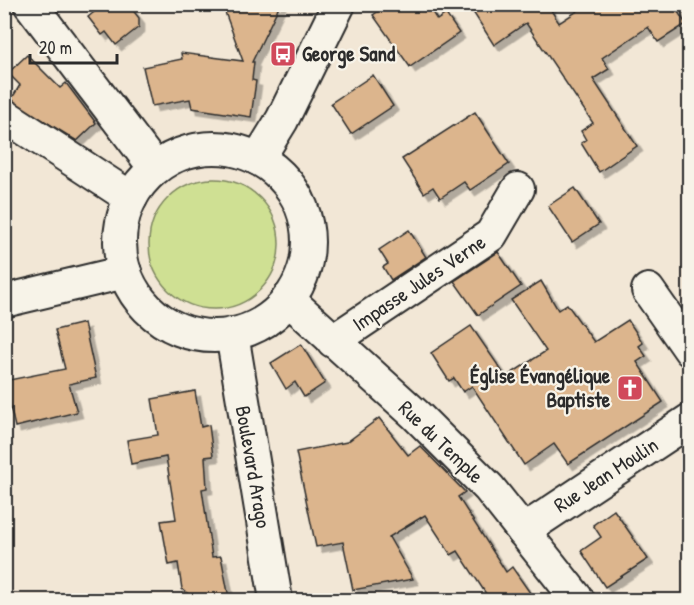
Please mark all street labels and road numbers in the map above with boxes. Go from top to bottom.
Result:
street label: Impasse Jules Verne [346,227,491,338]
street label: Rue du Temple [392,394,490,490]
street label: Boulevard Arago [228,404,279,530]
street label: Rue Jean Moulin [548,430,664,519]

